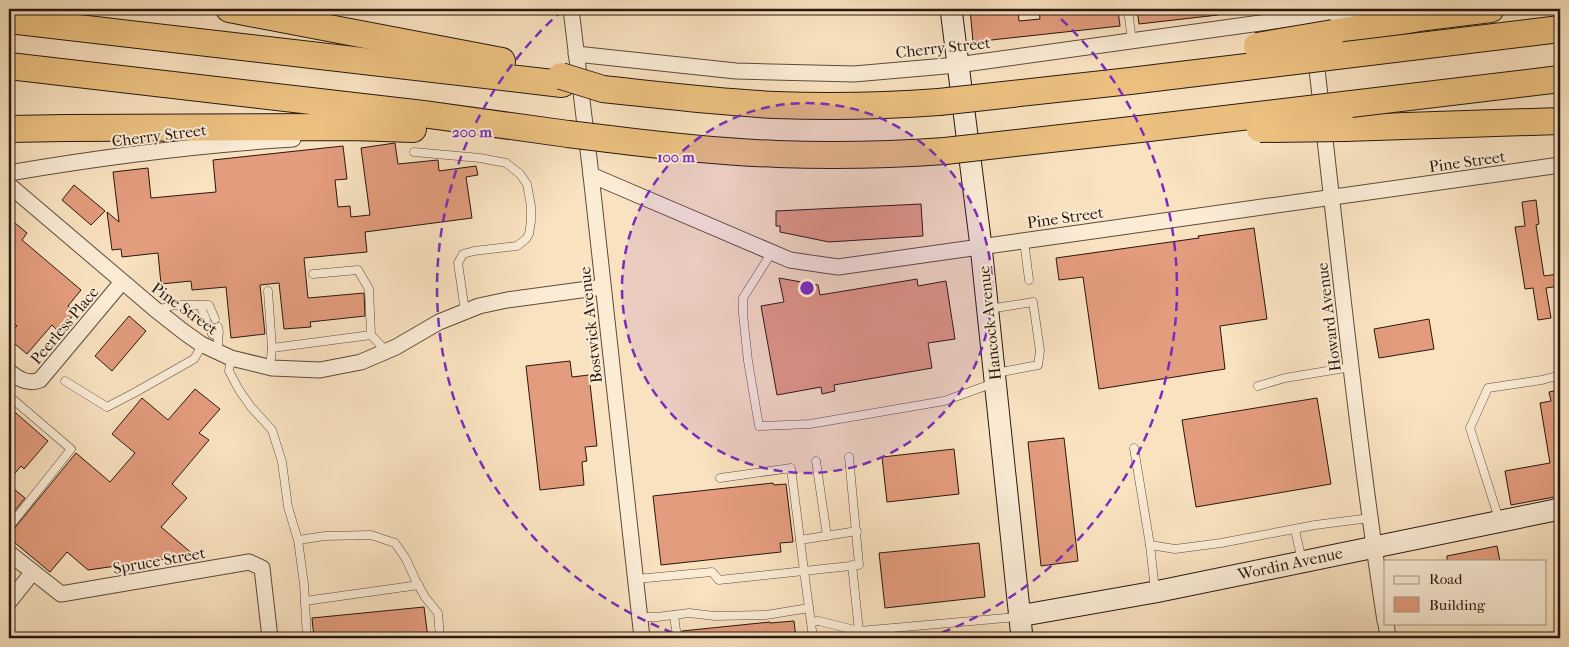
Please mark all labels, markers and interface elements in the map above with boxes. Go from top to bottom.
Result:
street label: Cherry Street [895,33,992,62]
street label: Cherry Street [111,120,208,151]
text: 200 m [452,123,492,141]
street label: Pine Street [1428,147,1507,176]
text: 100 m [657,148,695,166]
street label: Pine Street [1026,203,1105,232]
street label: Howard Avenue [1312,261,1345,373]
street label: Hancock Avenue [974,265,1005,381]
street label: Bostwick Avenue [575,266,606,384]
street label: Pine Street [148,278,222,339]
centre of rings [798,279,816,297]
street label: Peerless Place [26,282,102,368]
street label: Spruce Street [111,543,207,578]
street label: Wordin Avenue [1235,543,1345,584]
legend [1384,560,1546,624]
text: Road [1429,570,1463,588]
text: Building [1429,596,1486,614]

